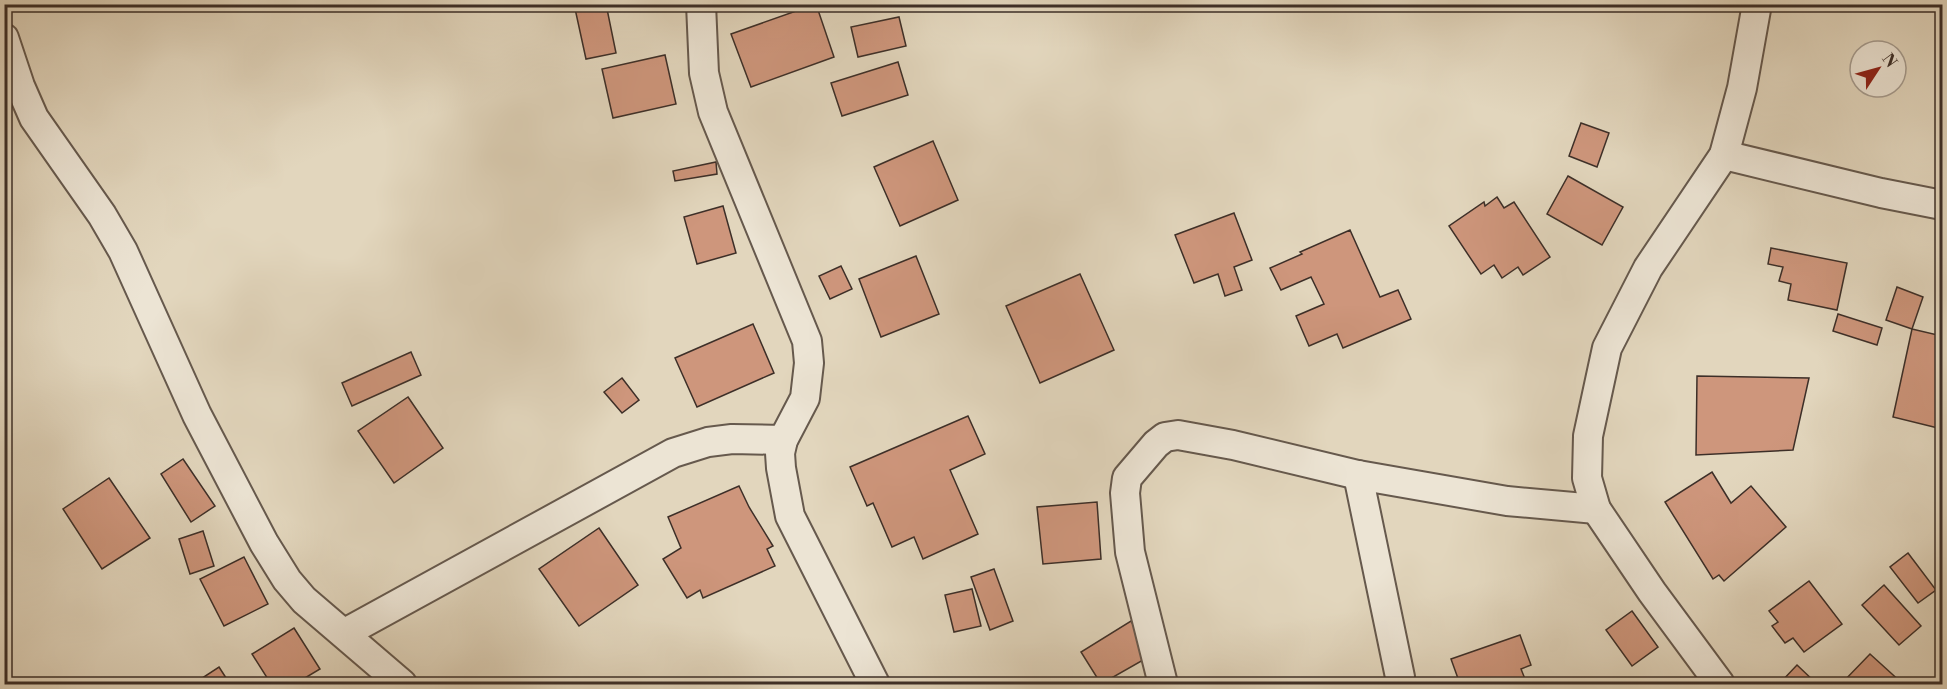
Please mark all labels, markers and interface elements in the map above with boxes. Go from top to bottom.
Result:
north arrow [1848,39,1908,99]
text: N [1878,50,1901,72]

